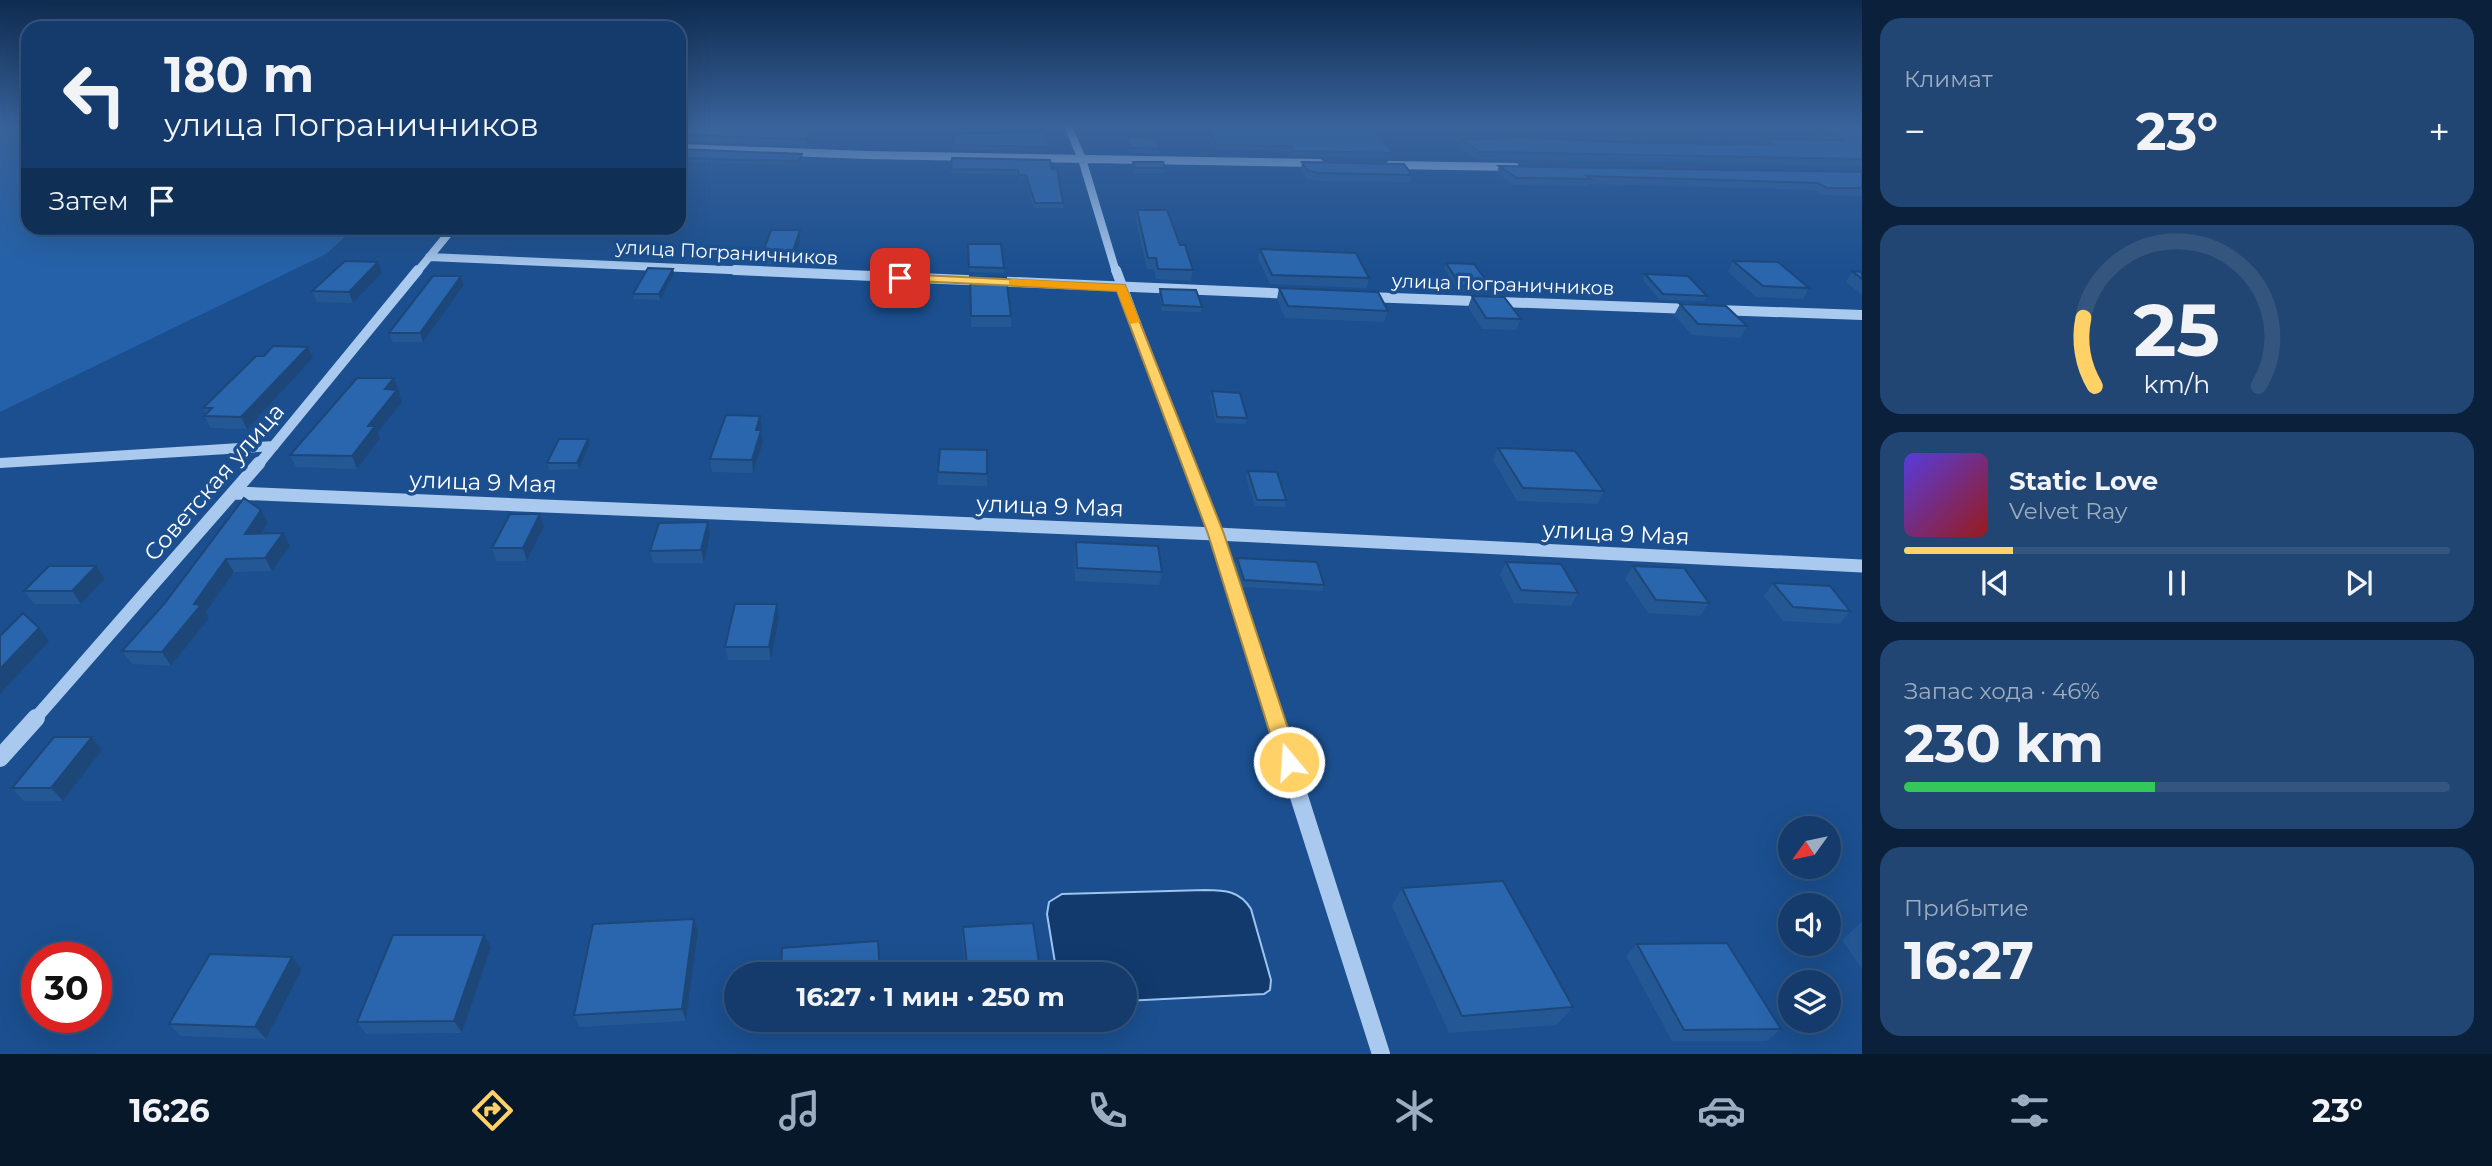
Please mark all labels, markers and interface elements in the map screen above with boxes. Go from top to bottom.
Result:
text: 180 m [164,45,314,104]
icon: left [49,49,140,140]
text: Климат [1904,65,1993,93]
text: 23° [2136,100,2218,163]
text: улица Пограничников [164,105,539,144]
text: − [1904,108,1926,155]
text: + [2428,108,2450,155]
icon: arrive [143,182,181,220]
text: Затем [49,185,129,217]
street label: улица Пограничников [614,235,839,270]
pin [870,248,930,308]
icon: arrive [881,259,919,297]
street label: улица Пограничников [1390,269,1615,300]
text: 25 [2134,286,2220,374]
text: km/h [2144,369,2210,399]
street label: Советская улица [138,397,290,567]
street label: улица 9 Мая [408,465,557,499]
text: Static Love [2009,465,2158,497]
street label: улица 9 Мая [975,489,1124,523]
text: Velvet Ray [2009,497,2127,525]
street label: улица 9 Мая [1541,515,1690,551]
icon: previous [1976,564,2014,602]
icon: pause [2158,564,2196,602]
icon: next [2340,564,2378,602]
text: Запас хода · 46% [1904,677,2100,705]
text: 230 km [1904,712,2104,775]
position arrow [1252,725,1326,799]
north arrow [1778,816,1841,878]
map controls [1778,816,1841,1033]
button: sound [1778,893,1841,956]
text: Прибытие [1904,894,2029,922]
text: 16:27 [1904,929,2034,992]
speed limit sign: 30 [21,942,112,1033]
button: layers [1778,970,1841,1033]
text: 16:27 · 1 мин · 250 m [796,981,1065,1013]
icon: directions [468,1086,517,1135]
icon: music [775,1086,824,1135]
icon: phone [1083,1086,1132,1135]
icon: climate [1390,1086,1439,1135]
icon: car [1697,1086,1746,1135]
icon: filters [2005,1086,2054,1135]
text: 16:26 [129,1091,210,1130]
text: 23° [2312,1091,2363,1130]

